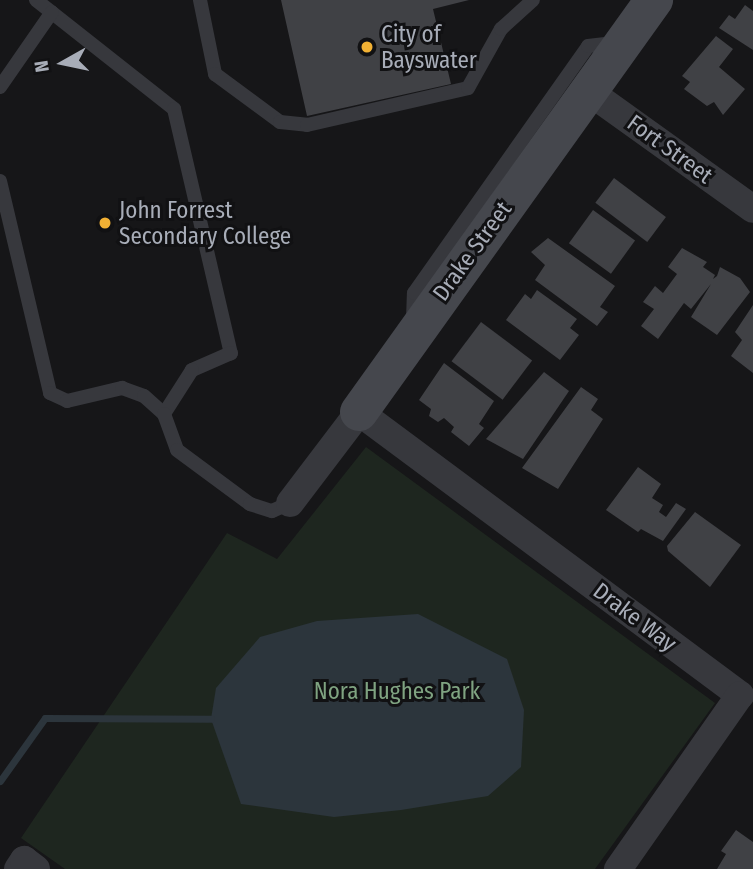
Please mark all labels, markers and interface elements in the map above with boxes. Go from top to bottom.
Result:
place label: City of Bayswater [381,20,477,74]
north arrow [28,28,98,98]
marker: City of Bayswater [359,39,375,55]
text: N [30,59,54,74]
street label: Fort Street [622,109,718,189]
place label: John Forrest Secondary College [119,196,291,250]
street label: Drake Street [427,196,517,306]
marker: John Forrest Secondary College [97,215,113,231]
street label: Drake Way [588,577,682,657]
park label: Nora Hughes Park [314,677,480,705]

